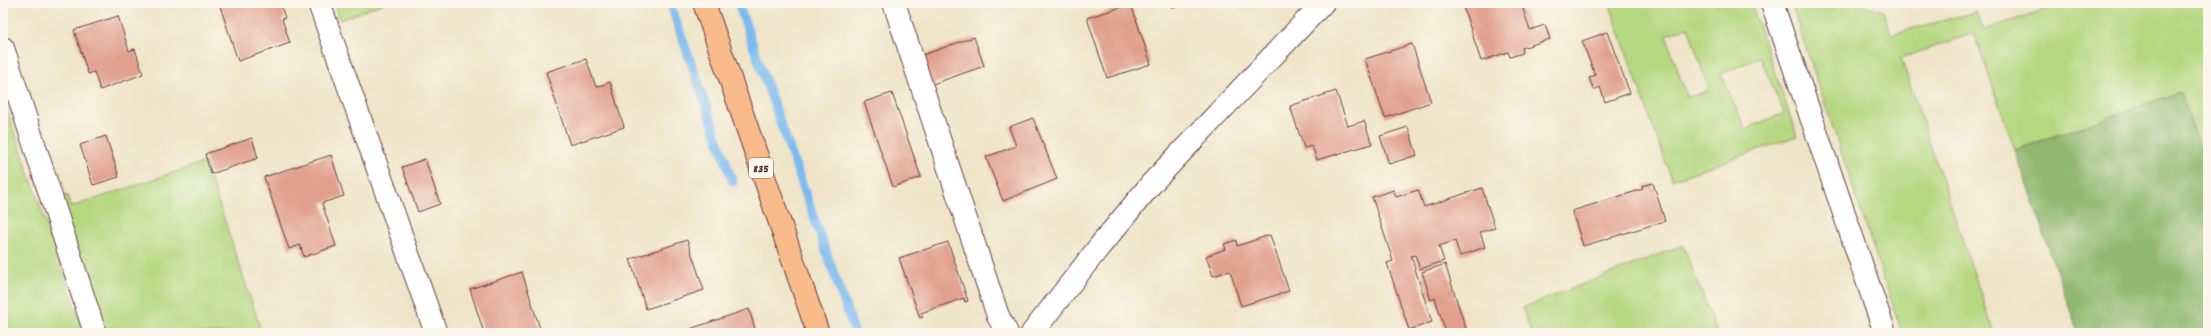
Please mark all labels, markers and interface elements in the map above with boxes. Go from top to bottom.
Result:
road number: 835 [749,158,773,178]

